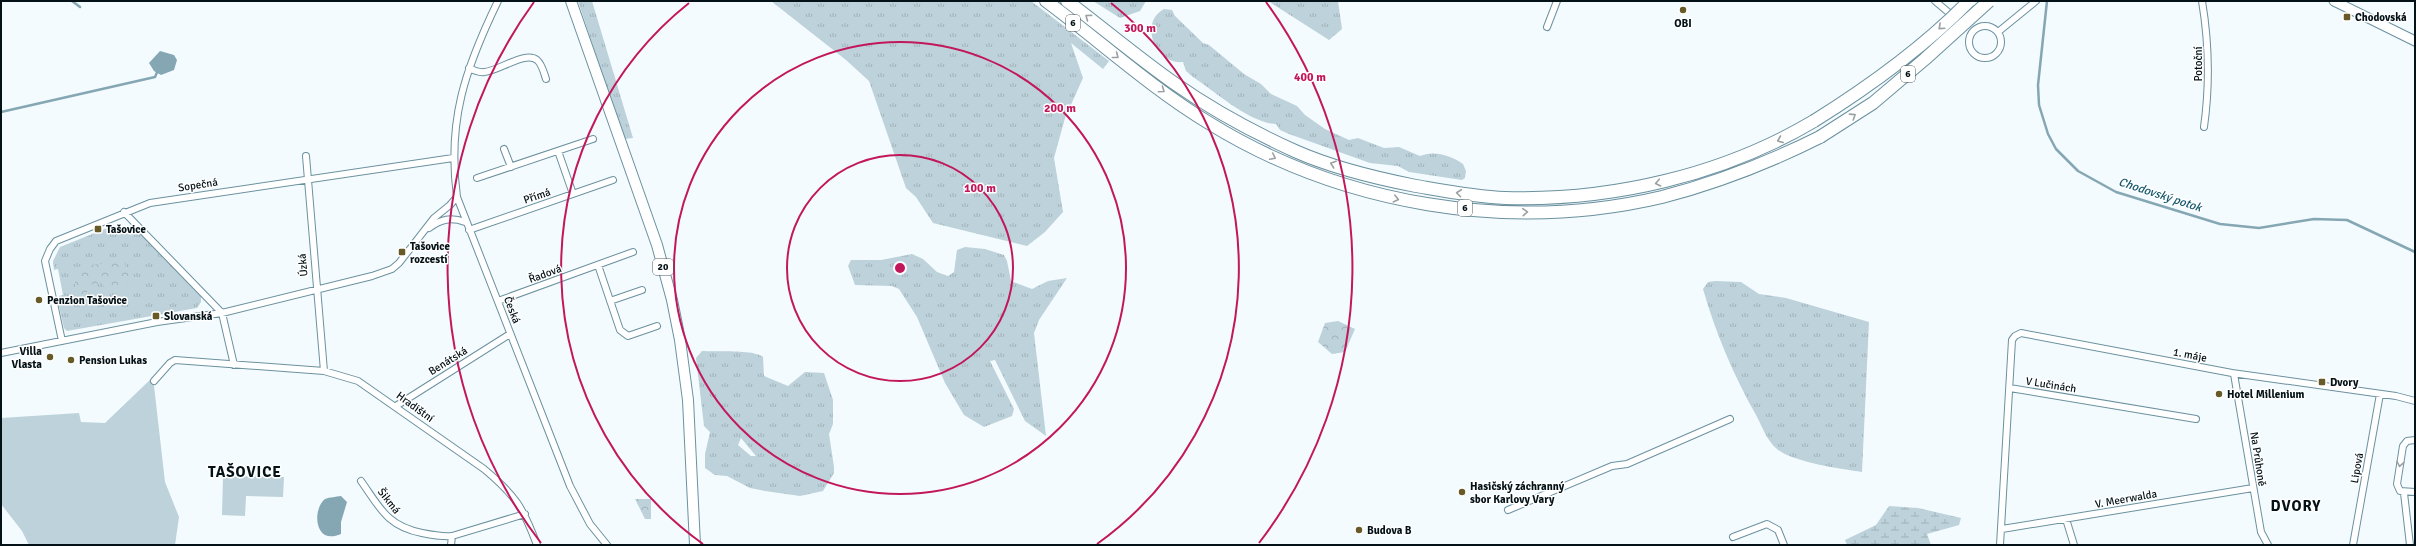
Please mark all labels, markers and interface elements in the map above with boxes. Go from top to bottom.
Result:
marker: OBI [1678,5,1688,15]
place label: Chodovská [2355,11,2407,24]
marker: Chodovská [2342,12,2352,22]
road number: 6 [1066,15,1080,31]
one-way arrow [1086,15,1093,22]
place label: OBI [1674,17,1692,30]
text: 300 m [1124,21,1156,36]
one-way arrow [1938,23,1945,30]
street label: Potoční [2192,46,2205,82]
one-way arrow [1111,51,1118,58]
road number: 6 [1901,66,1915,82]
text: 400 m [1294,70,1326,85]
one-way arrow [1158,85,1165,92]
text: 200 m [1044,101,1076,116]
one-way arrow [1849,113,1856,120]
one-way arrow [1777,135,1784,143]
one-way arrow [1269,152,1277,160]
one-way arrow [1329,161,1336,169]
street label: Sopečná [177,175,219,195]
water label: Chodovský potok [2117,175,2204,216]
one-way arrow [1655,178,1661,186]
text: 100 m [964,181,996,196]
street label: Přímá [522,185,553,207]
one-way arrow [1456,189,1462,198]
one-way arrow [1393,194,1400,202]
road number: 6 [1458,200,1472,216]
one-way arrow [1522,208,1528,217]
place label: Tašovice [106,223,146,236]
marker: Tašovice [93,224,103,234]
place label: Tašovice rozcestí [410,240,450,266]
marker: Tašovice rozcestí [397,247,407,257]
street label: Úzká [294,253,310,277]
road number: 20 [653,259,673,275]
street label: Řadová [526,261,564,286]
centre of rings [893,261,907,275]
place label: Penzion Tašovice [47,294,128,307]
street label: Česká [501,294,524,326]
marker: Penzion Tašovice [34,295,44,305]
place label: Slovanská [164,310,213,323]
marker: Slovanská [151,311,161,321]
street label: Benátská [426,344,470,378]
place label: Villa Vlasta [12,345,42,371]
street label: 1. máje [2172,345,2208,365]
marker: Villa Vlasta [45,352,55,362]
place label: Pension Lukas [79,354,147,367]
marker: Pension Lukas [66,355,76,365]
street label: V Lučinách [2025,375,2077,395]
place label: Dvory [2330,376,2359,389]
marker: Dvory [2317,377,2327,387]
place label: Hotel Millenium [2227,388,2305,401]
street label: Hradištní [394,389,436,425]
marker: Hotel Millenium [2214,389,2224,399]
street label: Na Průhoně [2247,431,2269,487]
street label: Lipová [2348,451,2366,484]
one-way arrow [2397,461,2405,467]
district label: TAŠOVICE [208,462,282,481]
place label: Hasičský záchranný sbor Karlovy Vary [1470,480,1565,506]
street label: Šikmá [375,485,404,517]
marker: Hasičský záchranný sbor Karlovy Vary [1457,487,1467,497]
street label: V. Meerwalda [2094,487,2158,511]
district label: DVORY [2271,497,2321,515]
place label: Budova B [1367,524,1412,537]
marker: Budova B [1354,525,1364,535]

